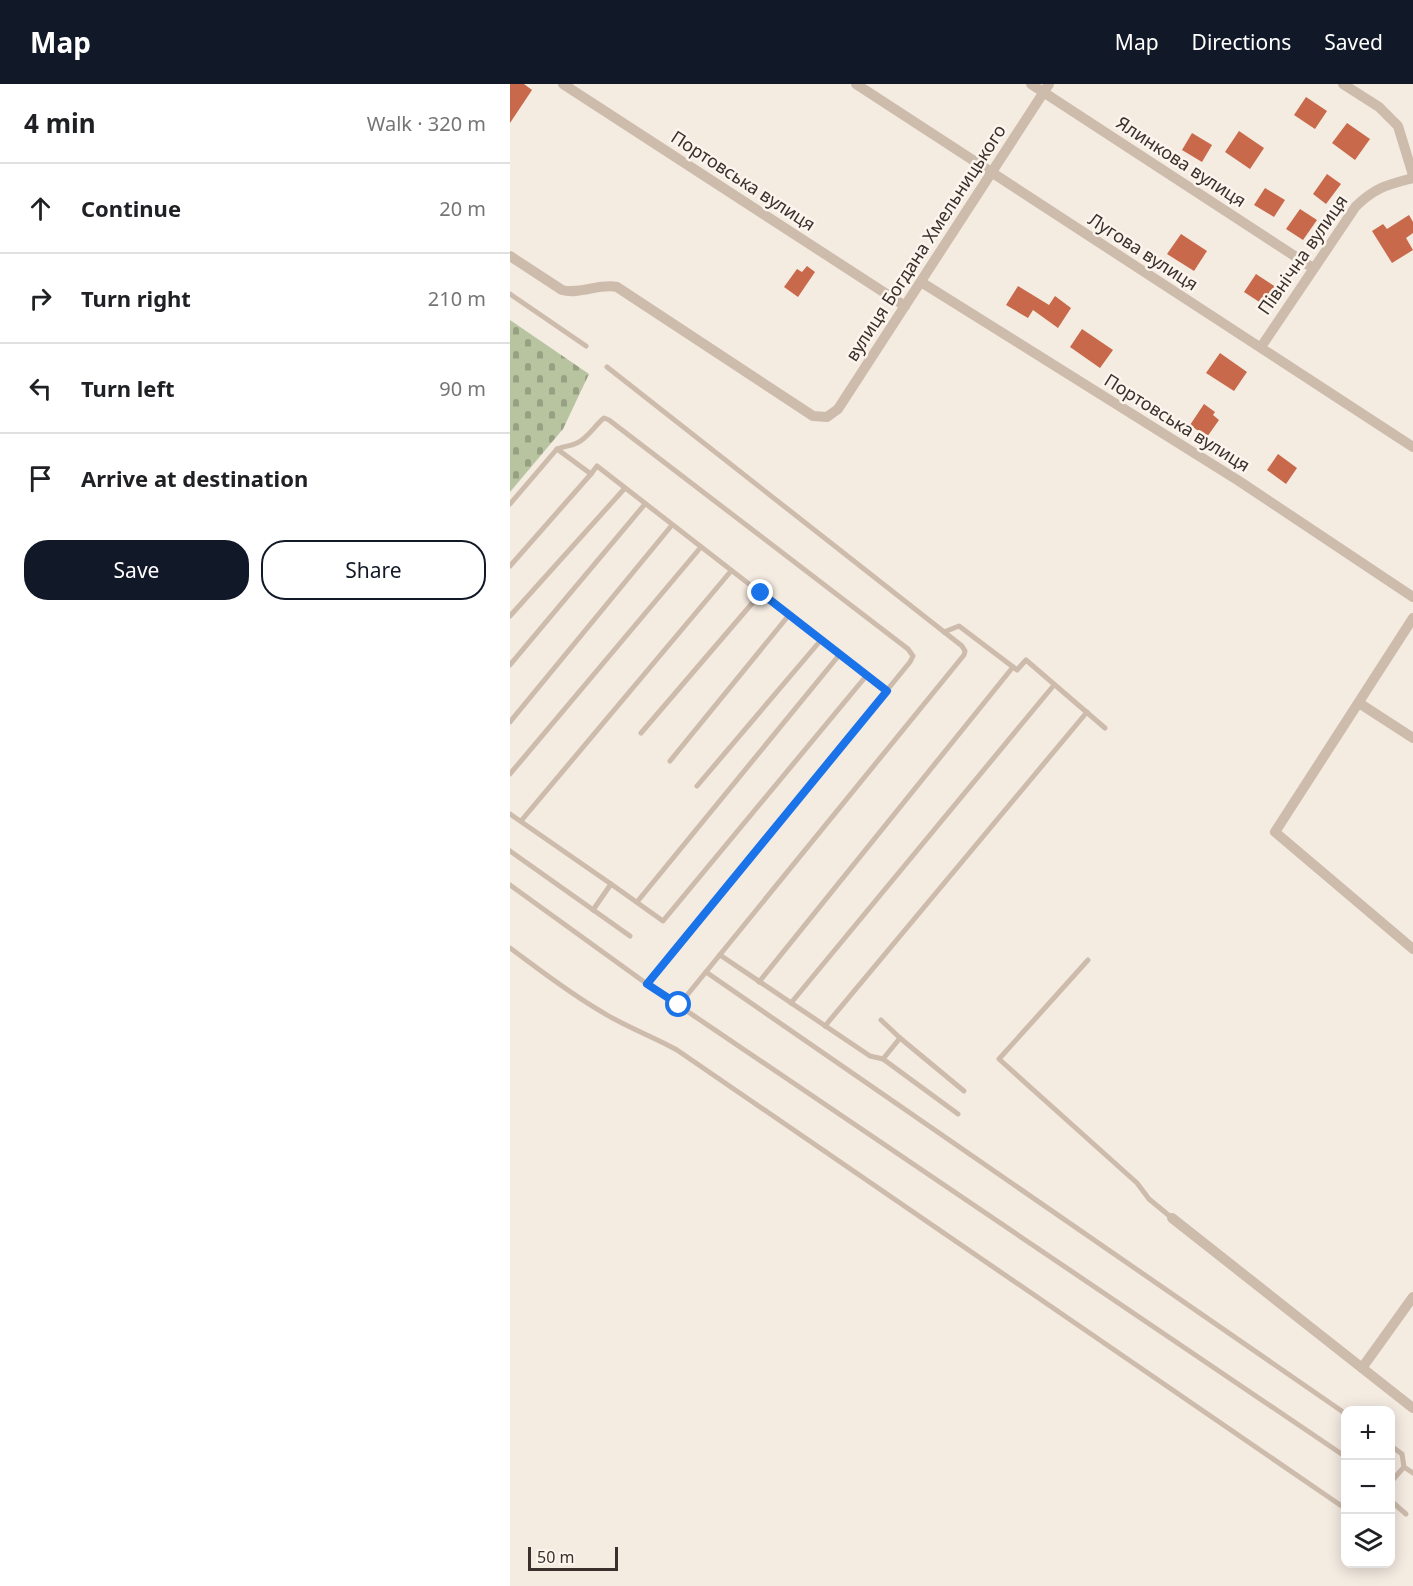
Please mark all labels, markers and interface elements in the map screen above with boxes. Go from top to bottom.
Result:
text: Map [30,23,91,61]
text: Map [1115,28,1159,56]
text: Directions [1192,28,1291,56]
text: Saved [1324,28,1383,56]
text: 4 min [24,105,96,141]
text: Walk · 320 m [367,110,486,137]
street label: Ялинкова вулиця [1112,110,1251,212]
street label: вулиця Богдана Хмельницького [839,119,1011,365]
street label: Портовська вулиця [667,124,820,236]
street label: Північна вулиця [1252,190,1353,319]
icon: ahead [24,192,57,225]
text: Continue [81,193,181,223]
text: 20 m [439,195,486,222]
street label: Лугова вулиця [1084,207,1203,296]
icon: right [24,282,57,315]
text: Turn right [81,283,191,313]
text: 210 m [428,285,486,312]
street label: Портовська вулиця [1100,368,1255,477]
icon: left [24,372,57,405]
text: Turn left [81,373,175,403]
text: 90 m [439,375,486,402]
icon: arrive [24,462,57,495]
text: Arrive at destination [81,463,308,493]
button: Save [24,540,249,600]
button: Share [261,540,486,600]
route end [747,579,773,605]
route start [665,991,691,1017]
map controls [1341,1406,1395,1568]
button: + [1341,1406,1395,1460]
button: − [1341,1460,1395,1514]
button: layers [1341,1514,1395,1568]
scale bar [528,1544,618,1572]
text: 50 m [537,1546,574,1568]

